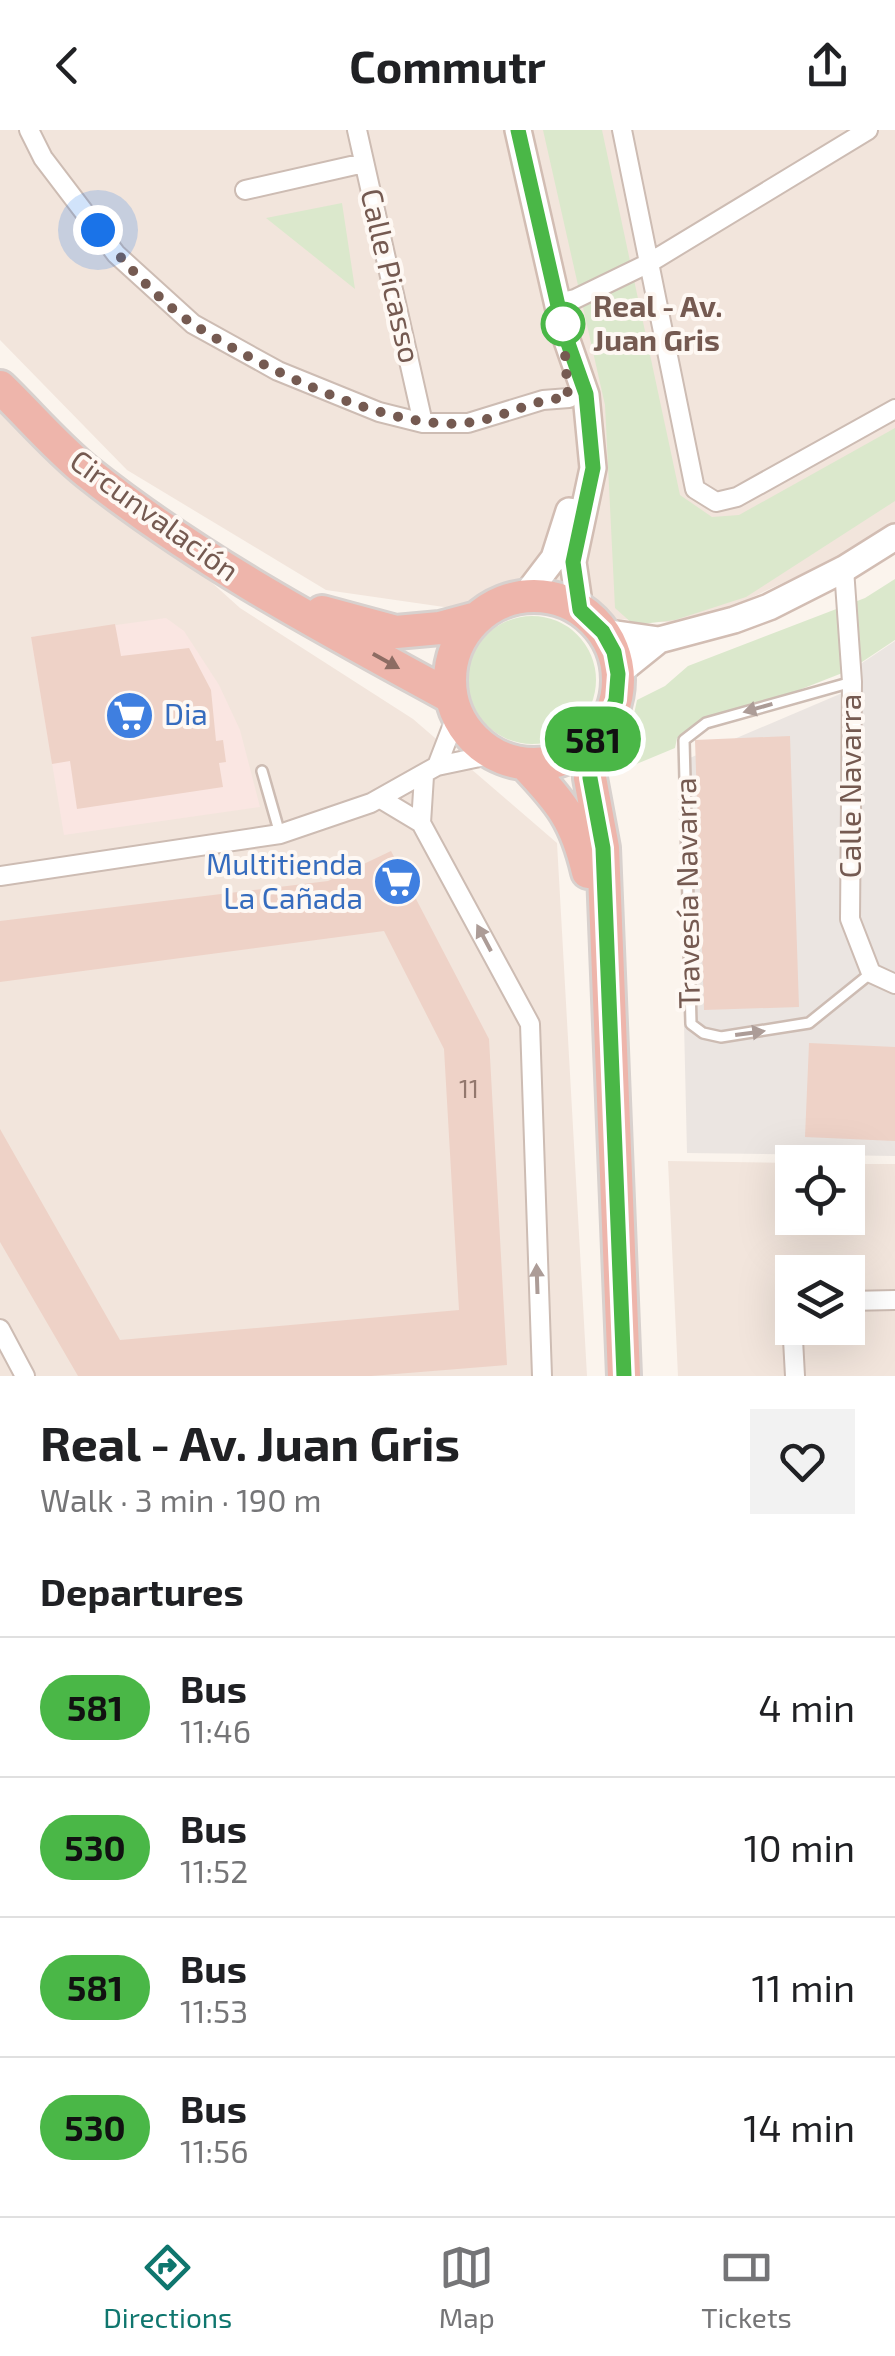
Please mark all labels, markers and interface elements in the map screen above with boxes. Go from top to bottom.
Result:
icon: back [40,38,95,93]
text: Commutr [349,38,546,92]
icon: share [800,38,855,93]
street label: Calle Picasso [354,185,430,366]
your location [73,205,123,255]
place label: Real - Av. Juan Gris [593,287,723,357]
marker: Real - Av. Juan Gris [542,303,584,345]
street label: Circunvalación [64,441,246,588]
one-way arrow [372,652,400,670]
supermarket icon: Dia [103,689,155,741]
street label: Calle Navarra [831,694,867,878]
place label: Dia [164,695,208,731]
one-way arrow [743,701,773,716]
line badge: 581 [536,706,650,772]
text: 581 [565,718,621,760]
street label: Travesía Navarra [666,777,706,1009]
place label: Multitienda La Cañada [206,845,363,915]
supermarket icon: Multitienda La Cañada [372,856,424,908]
one-way arrow [475,923,492,952]
one-way arrow [735,1024,767,1040]
house number: 11 [459,1073,479,1103]
map controls [775,1145,865,1345]
button: locate [775,1145,865,1235]
button: layers [775,1255,865,1345]
one-way arrow [529,1262,545,1294]
button: heart [750,1409,855,1514]
text: Real - Av. Juan Gris [40,1413,460,1471]
text: Walk · 3 min · 190 m [40,1480,322,1518]
text: Departures [40,1568,244,1614]
text: Bus [180,1665,247,1711]
text: 4 min [758,1684,855,1730]
text: 581 [67,1686,123,1728]
text: 11:46 [180,1711,251,1749]
text: Bus [180,1805,247,1851]
text: 10 min [744,1824,855,1870]
text: 530 [64,1826,126,1868]
text: 11:52 [180,1851,248,1889]
text: Bus [180,1945,247,1991]
text: 11 min [751,1964,855,2010]
text: 581 [67,1966,123,2008]
text: 11:53 [180,1991,248,2029]
text: Bus [180,2085,247,2131]
text: 14 min [743,2104,855,2150]
text: 530 [64,2106,126,2148]
text: 11:56 [180,2131,248,2169]
tab: Directions [103,2240,232,2334]
tab: Map [439,2240,495,2334]
tab: Tickets [701,2240,792,2334]

